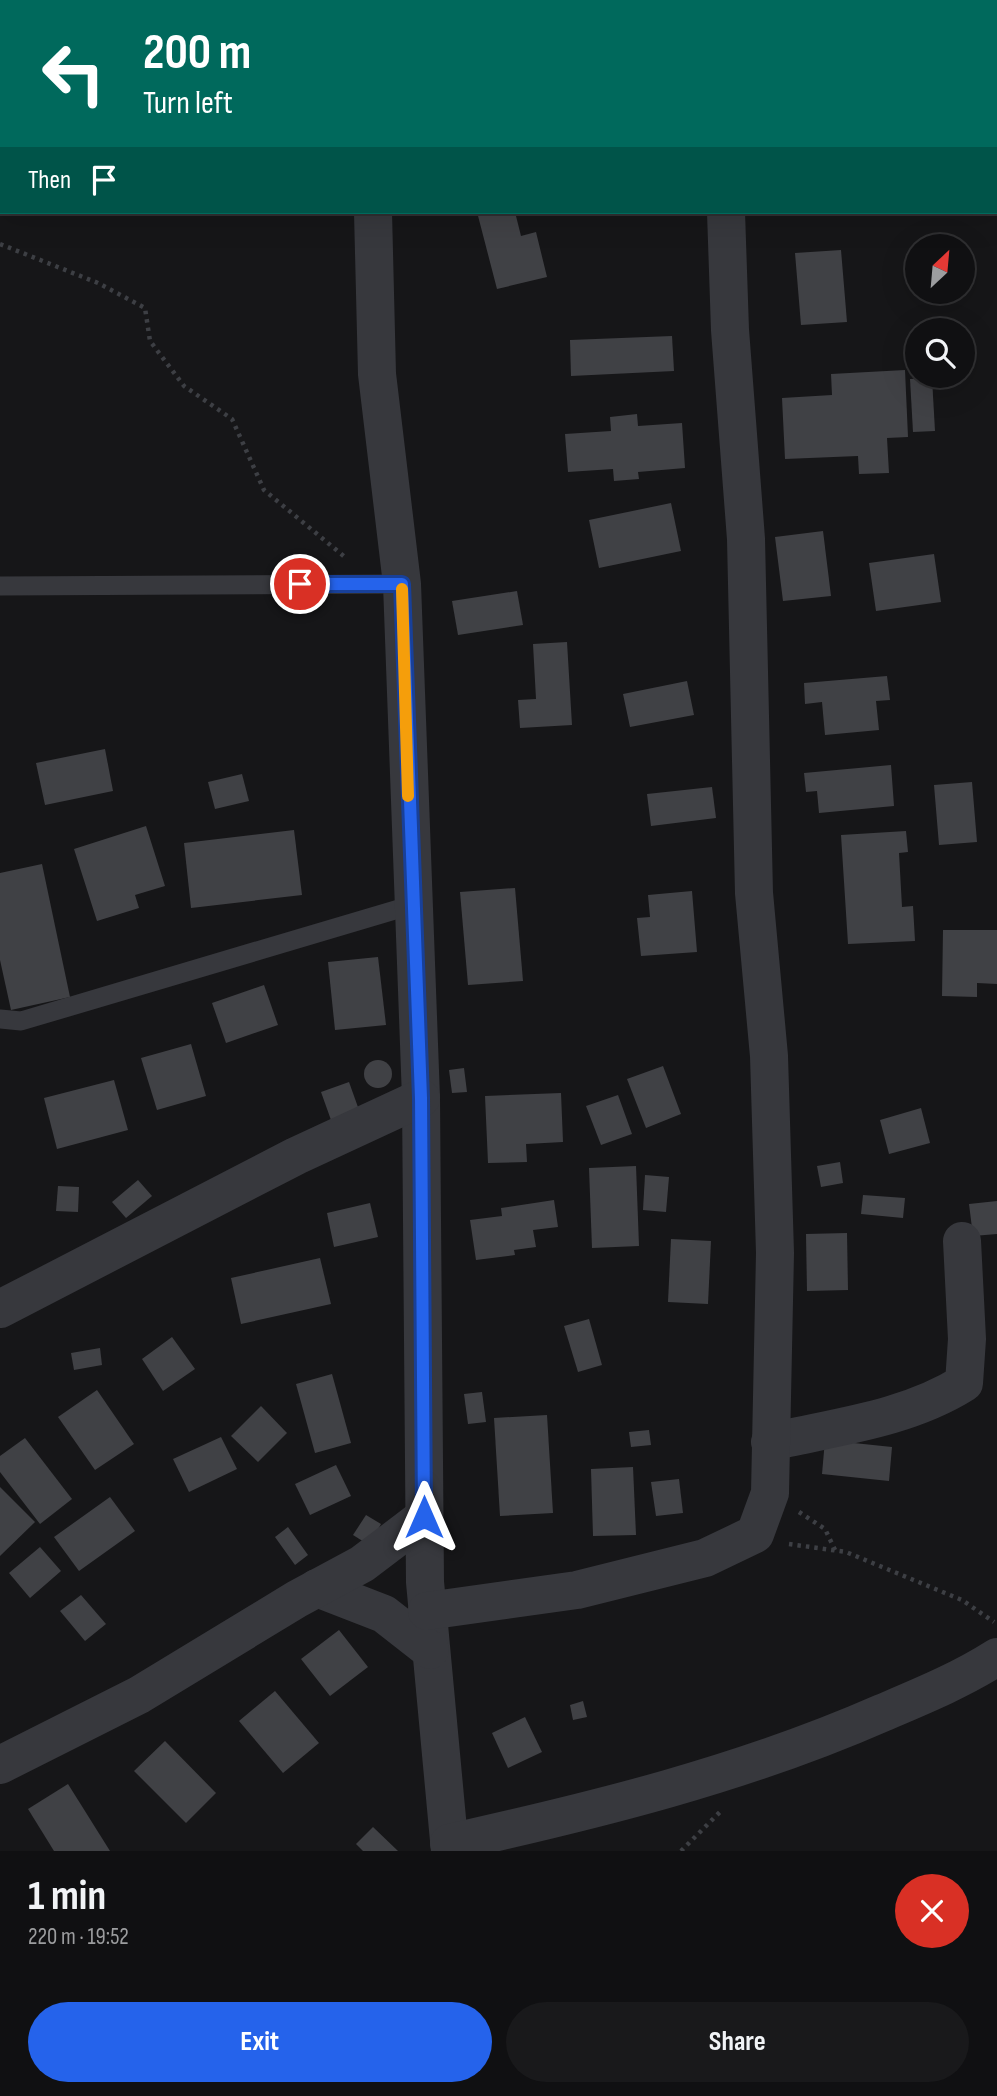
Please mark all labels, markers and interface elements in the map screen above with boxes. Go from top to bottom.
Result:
text: 200 m [143,24,251,83]
icon: left [28,28,119,119]
text: Turn left [143,84,233,123]
icon: arrive [85,161,123,199]
text: Then [28,165,71,196]
north arrow [905,234,975,304]
map controls [905,234,975,388]
button: search [905,318,975,388]
pin [270,554,330,614]
icon: arrive [281,565,319,603]
position arrow [387,1480,461,1554]
text: 1 min [28,1871,106,1922]
button: close [895,1874,969,1948]
text: 220 m · 19:52 [28,1923,129,1951]
button: Exit [28,2002,492,2082]
button: Share [506,2002,969,2082]

